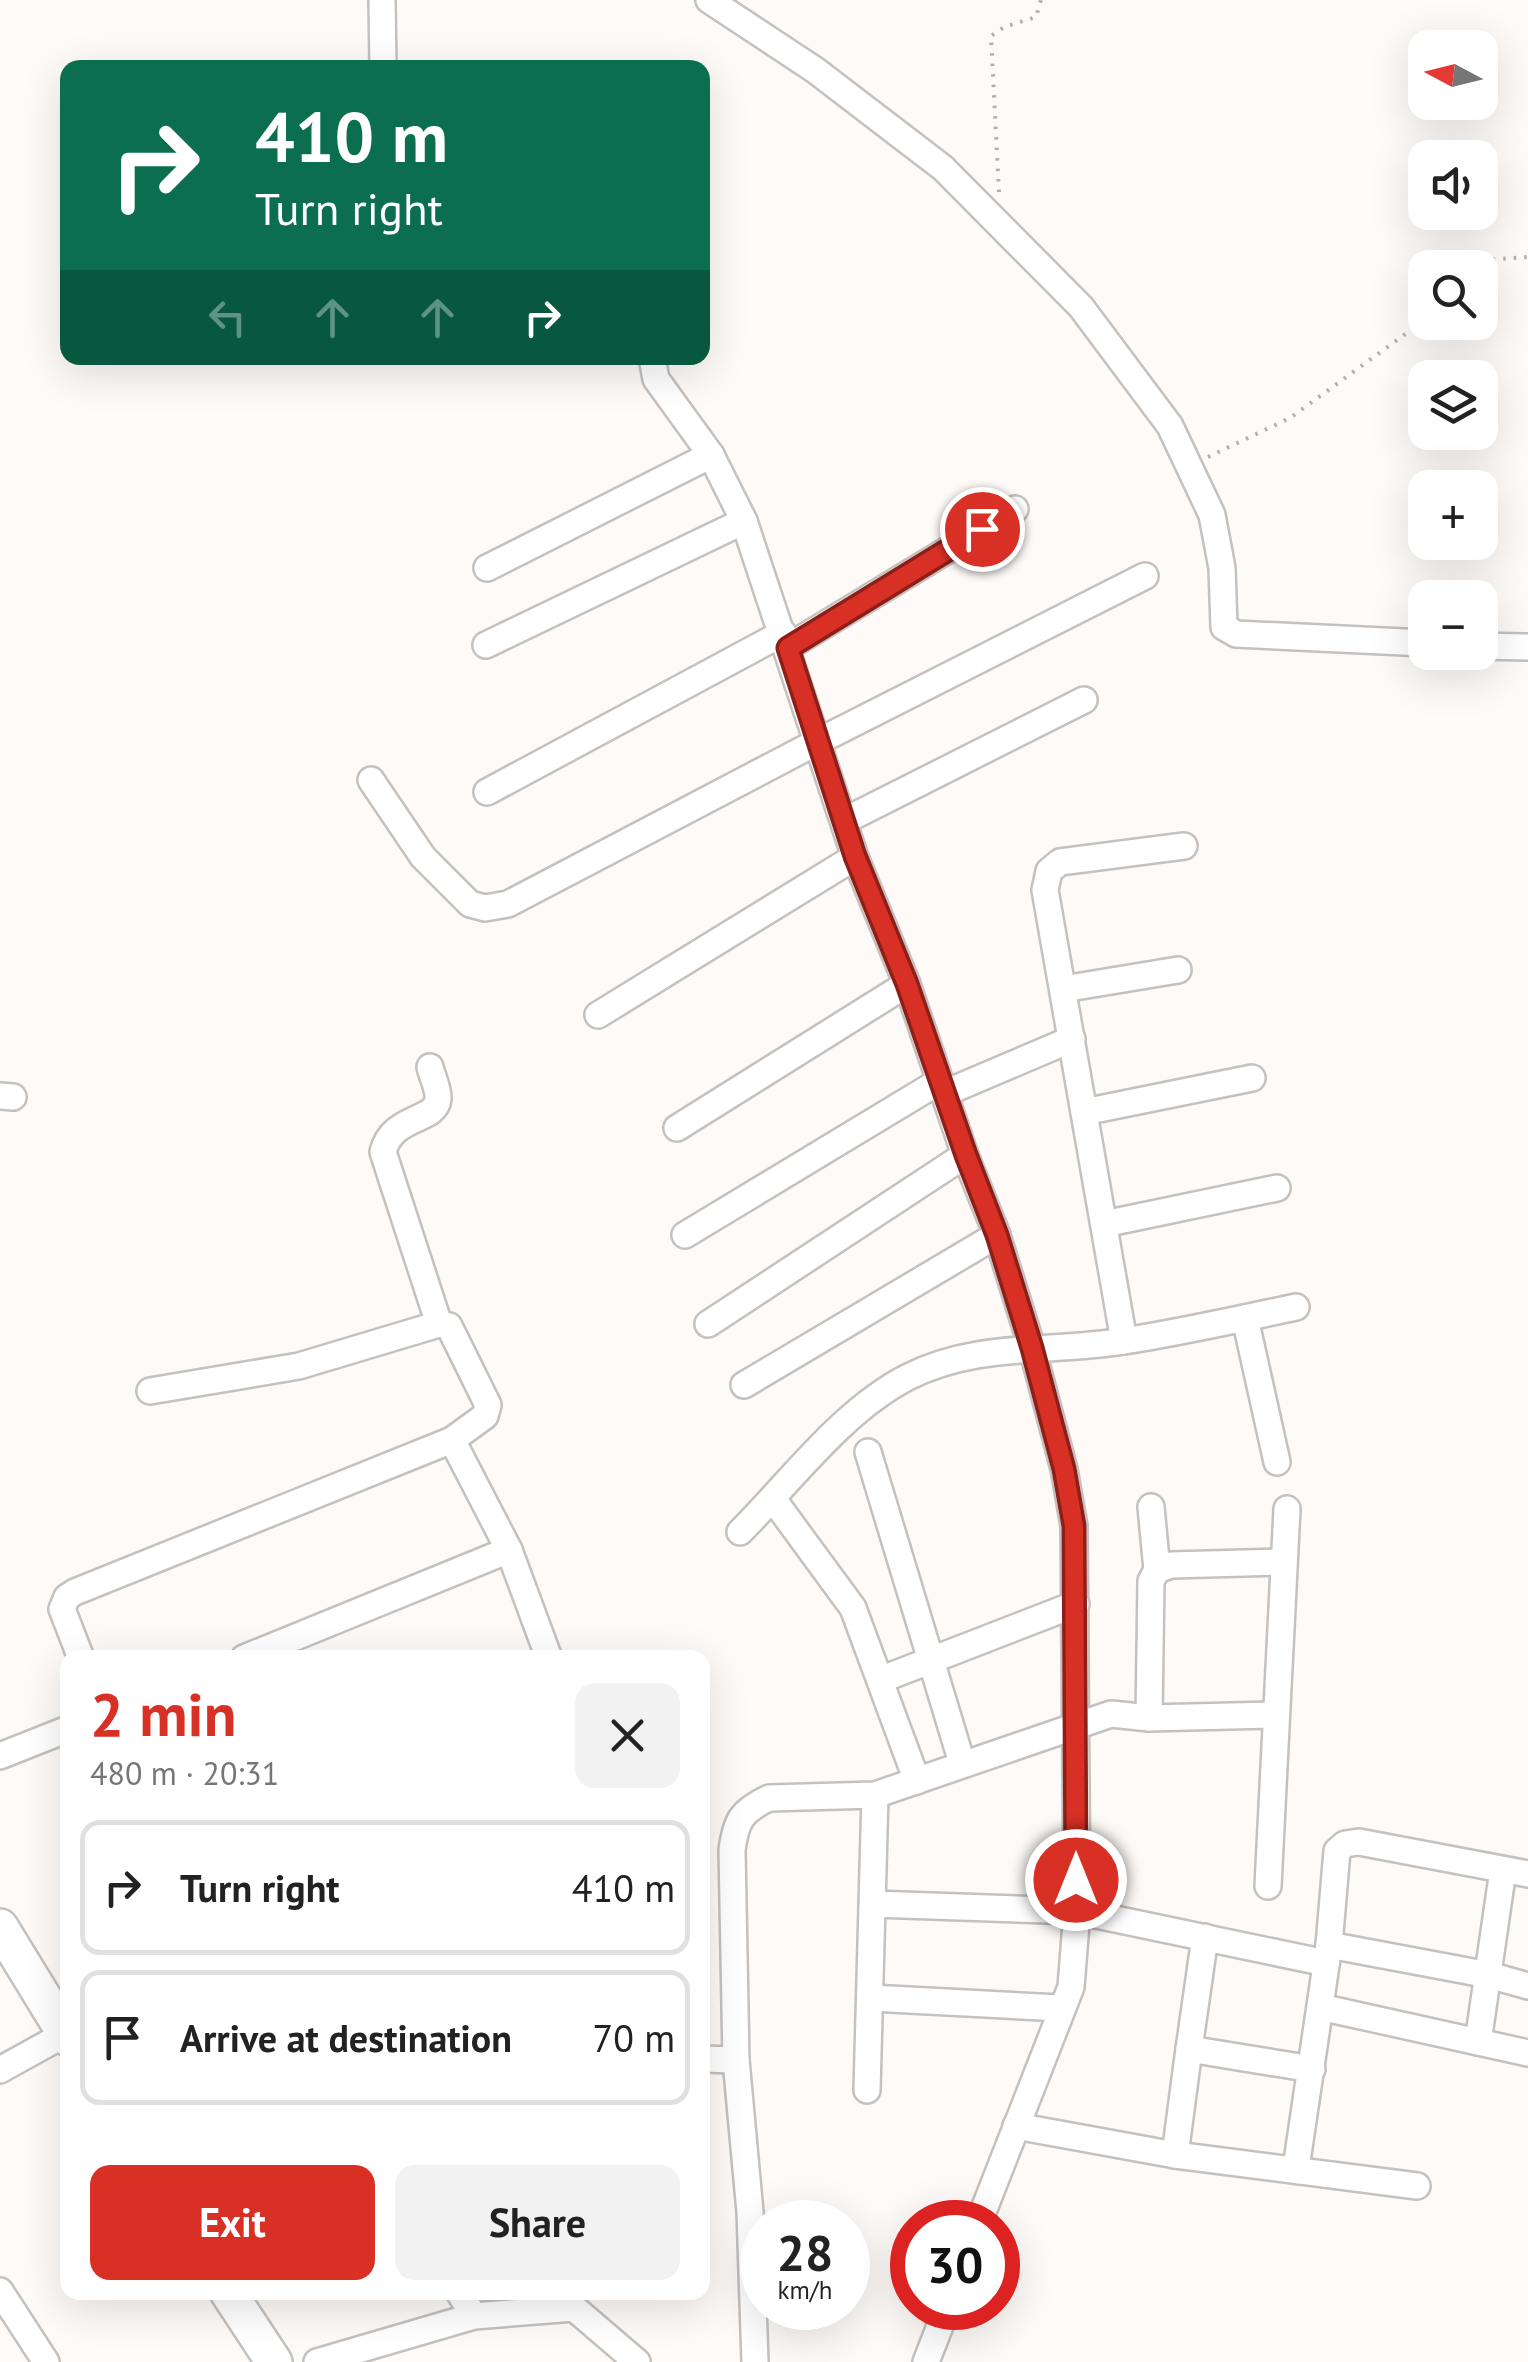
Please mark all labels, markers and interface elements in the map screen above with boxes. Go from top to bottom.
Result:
north arrow [1408,30,1498,120]
map controls [1408,30,1498,670]
text: 410 m [255,91,448,181]
icon: right [90,100,220,230]
button: sound [1408,140,1498,230]
text: Turn right [255,179,443,237]
button: search [1408,250,1498,340]
icon: left [200,290,255,345]
icon: ahead [305,290,360,345]
icon: ahead [410,290,465,345]
icon: right [515,290,570,345]
button: layers [1408,360,1498,450]
button: + [1408,470,1498,560]
pin [940,487,1025,572]
icon: arrive [955,502,1010,557]
button: − [1408,580,1498,670]
text: 2 min [90,1675,236,1753]
button: close [575,1683,680,1788]
text: 480 m · 20:31 [90,1752,279,1794]
position arrow [1024,1828,1128,1932]
icon: right [95,1860,150,1915]
text: Turn right [180,1863,340,1912]
text: 410 m [572,1863,675,1912]
icon: arrive [95,2010,150,2065]
text: Arrive at destination [180,2013,512,2062]
text: 70 m [593,2013,675,2062]
button: Exit [90,2165,375,2280]
button: Share [395,2165,680,2280]
speed limit sign: 30 [890,2200,1020,2330]
text: 28 [777,2220,833,2285]
text: km/h [778,2274,832,2306]

